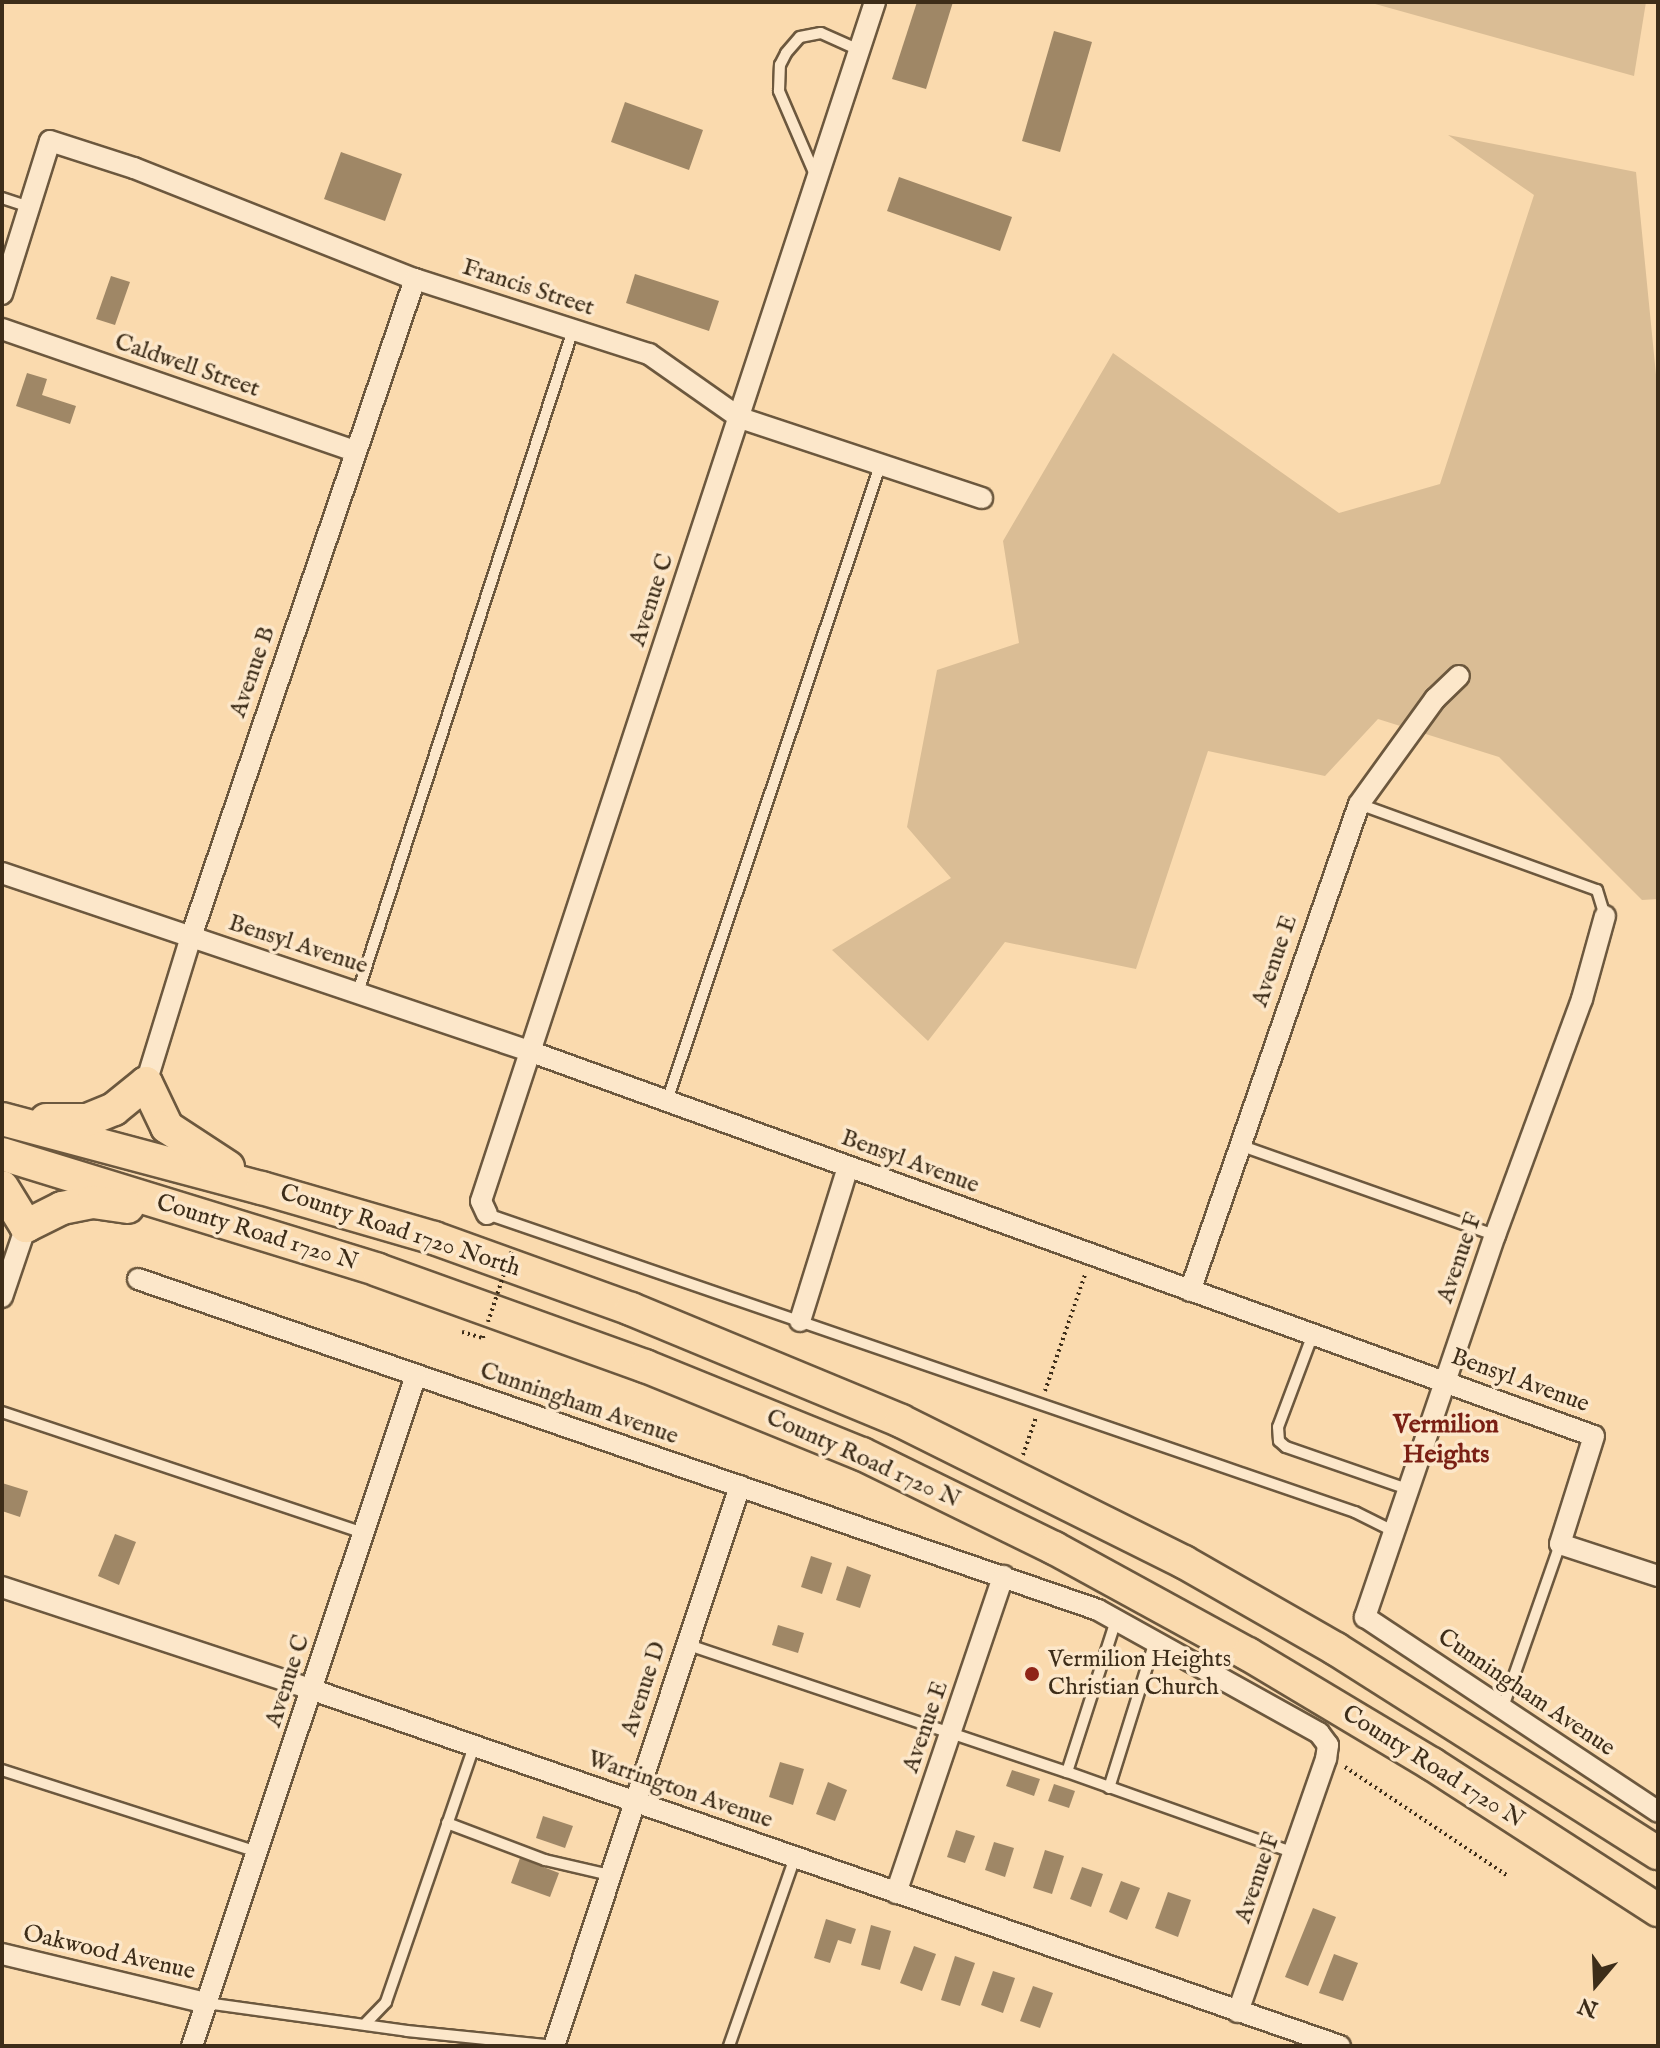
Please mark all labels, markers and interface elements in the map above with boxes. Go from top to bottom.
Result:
street label: Francis Street [458,253,598,323]
street label: Caldwell Street [111,328,263,404]
street label: Avenue C [624,550,680,650]
street label: Avenue B [224,623,282,721]
street label: Bensyl Avenue [225,909,371,981]
street label: Avenue E [1246,911,1304,1011]
street label: Bensyl Avenue [837,1124,983,1200]
street label: County Road 1720 North [276,1178,524,1284]
street label: County Road 1720 N [153,1189,361,1277]
street label: Avenue F [1431,1209,1489,1307]
street label: Bensyl Avenue [1447,1343,1593,1419]
street label: Cunningham Avenue [476,1357,682,1451]
street label: County Road 1720 N [762,1403,964,1515]
district label: Vermilion Heights [1393,1409,1499,1470]
street label: Cunningham Avenue [1432,1623,1620,1763]
street label: Avenue C [260,1631,316,1731]
street label: Avenue D [615,1638,673,1740]
place label: Vermilion Heights Christian Church [1048,1646,1231,1702]
marker: Vermilion Heights Christian Church [1023,1665,1041,1683]
street label: Avenue E [897,1677,955,1777]
street label: County Road 1720 N [1337,1699,1529,1835]
street label: Warrington Avenue [584,1745,776,1835]
street label: Avenue F [1229,1829,1287,1927]
street label: Oakwood Avenue [20,1919,198,1987]
north arrow [1556,1944,1636,2024]
text: N [1575,1990,1602,2023]

